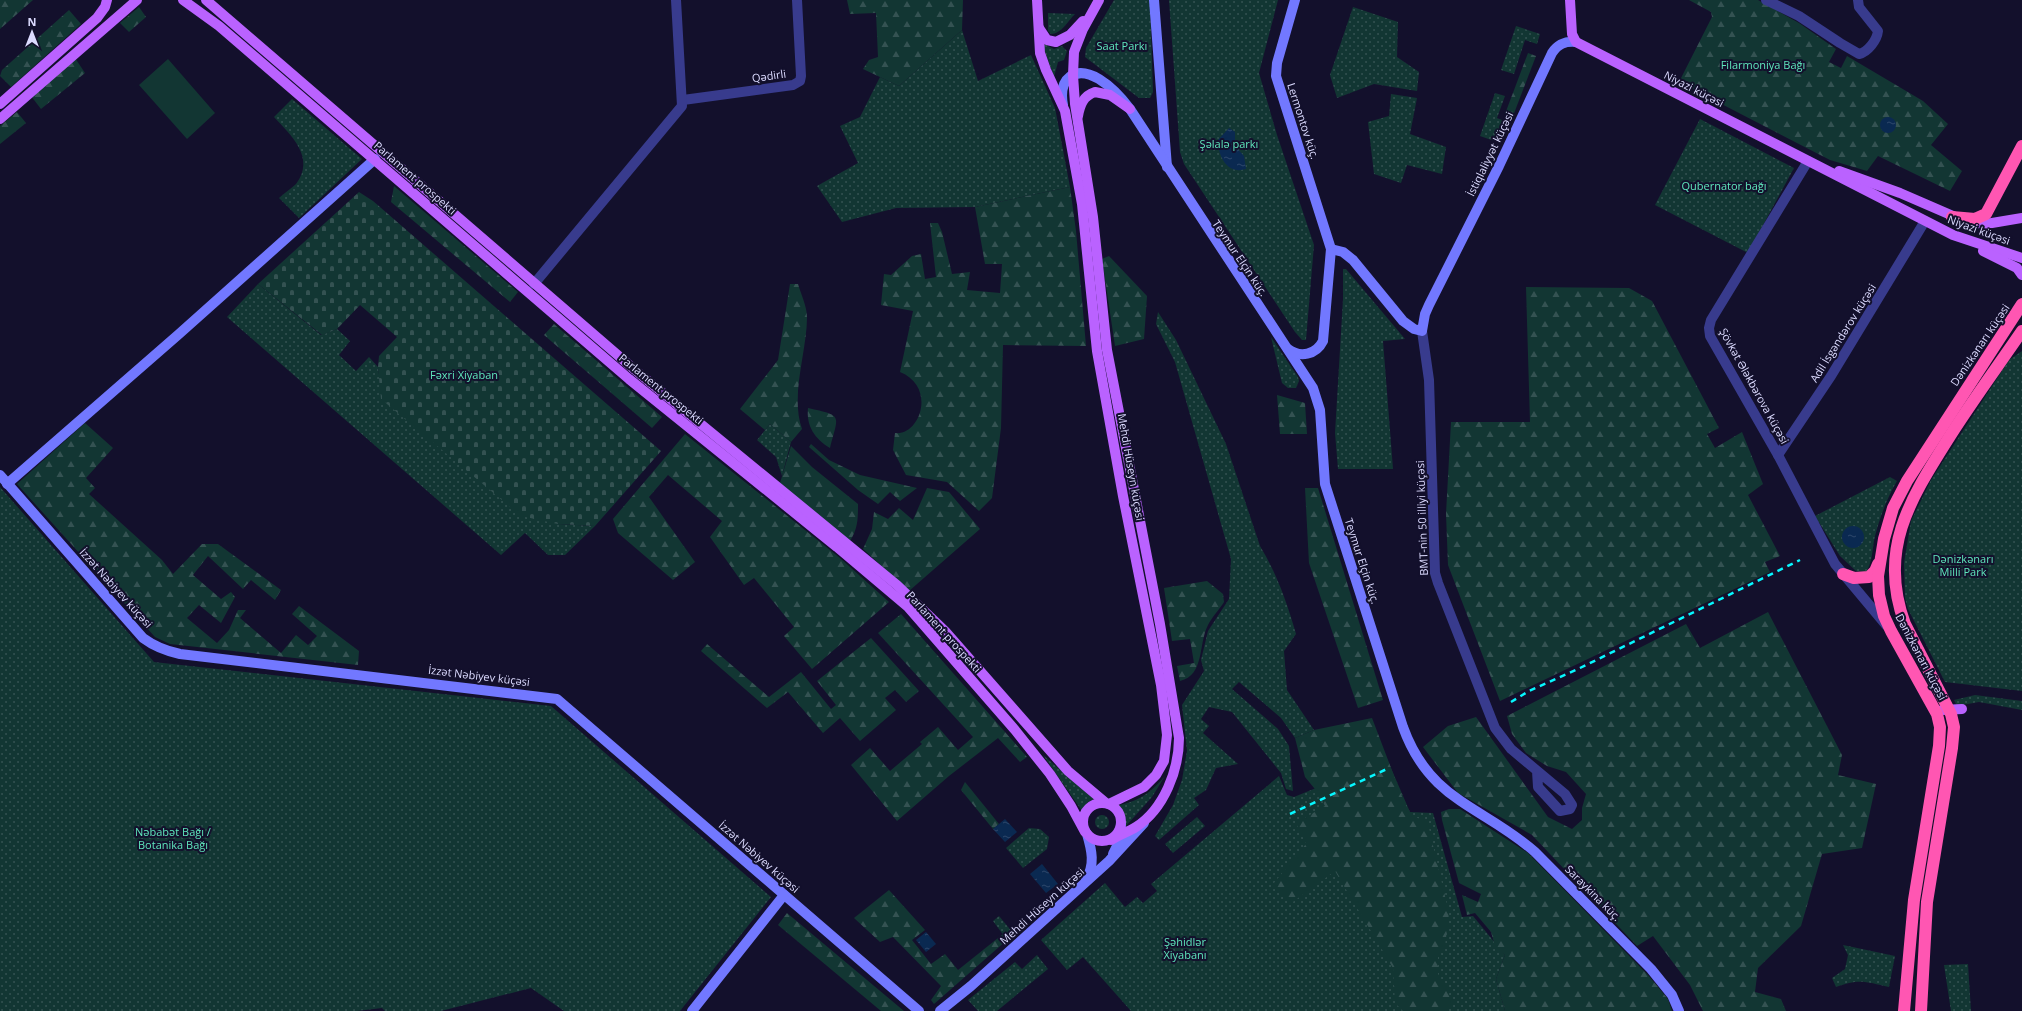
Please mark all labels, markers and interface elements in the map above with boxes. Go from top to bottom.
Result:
north arrow [12,12,52,52]
text: N [28,14,36,29]
park label: Saat Parkı [1097,38,1147,53]
park label: Filarmoniya Bağı [1721,57,1805,72]
street label: Qədirli [751,66,787,85]
street label: Niyazi küçəsi [1662,67,1727,110]
street label: Lermontov küç. [1284,81,1323,161]
street label: İstiqlaliyyət küçəsi [1463,109,1516,198]
park label: Şəlalə parkı [1200,136,1258,151]
street label: Parlament prospekti [371,138,460,218]
park label: Qubernator bağı [1681,178,1767,193]
street label: Niyazi küçəsi [1946,211,2012,248]
street label: Teymur Elçin küç. [1209,217,1272,299]
street label: Adil İsgəndərov küçəsi [1806,281,1879,385]
street label: Dənizkənarı küçəsi [1947,301,2013,389]
street label: Şövkət Ələkbərova küçəsi [1716,325,1793,446]
street label: Parlament prospekti [616,350,707,427]
park label: Fəxri Xiyaban [430,367,498,382]
street label: Mehdi Hüseyn küçəsi [1115,412,1148,522]
street label: BMT-nin 50 illiyi küçəsi [1412,460,1431,576]
street label: Teymur Elçin küç. [1342,516,1383,606]
street label: İzzət Nəbiyev küçəsi [77,545,156,631]
park label: Dənizkənarı Milli Park [1933,551,1993,579]
street label: Parlament prospekti [904,588,985,676]
street label: Dənizkənarı küçəsi [1892,611,1951,703]
street label: İzzət Nəbiyev küçəsi [427,662,531,689]
street label: İzzət Nəbiyev küçəsi [716,817,803,896]
park label: Nəbabət Bağı / Botanika Bağı [135,824,211,852]
street label: Saraykina küç. [1562,861,1625,924]
street label: Mehdi Hüseyn küçəsi [996,864,1087,948]
park label: Şəhidlər Xiyabanı [1163,934,1207,962]

